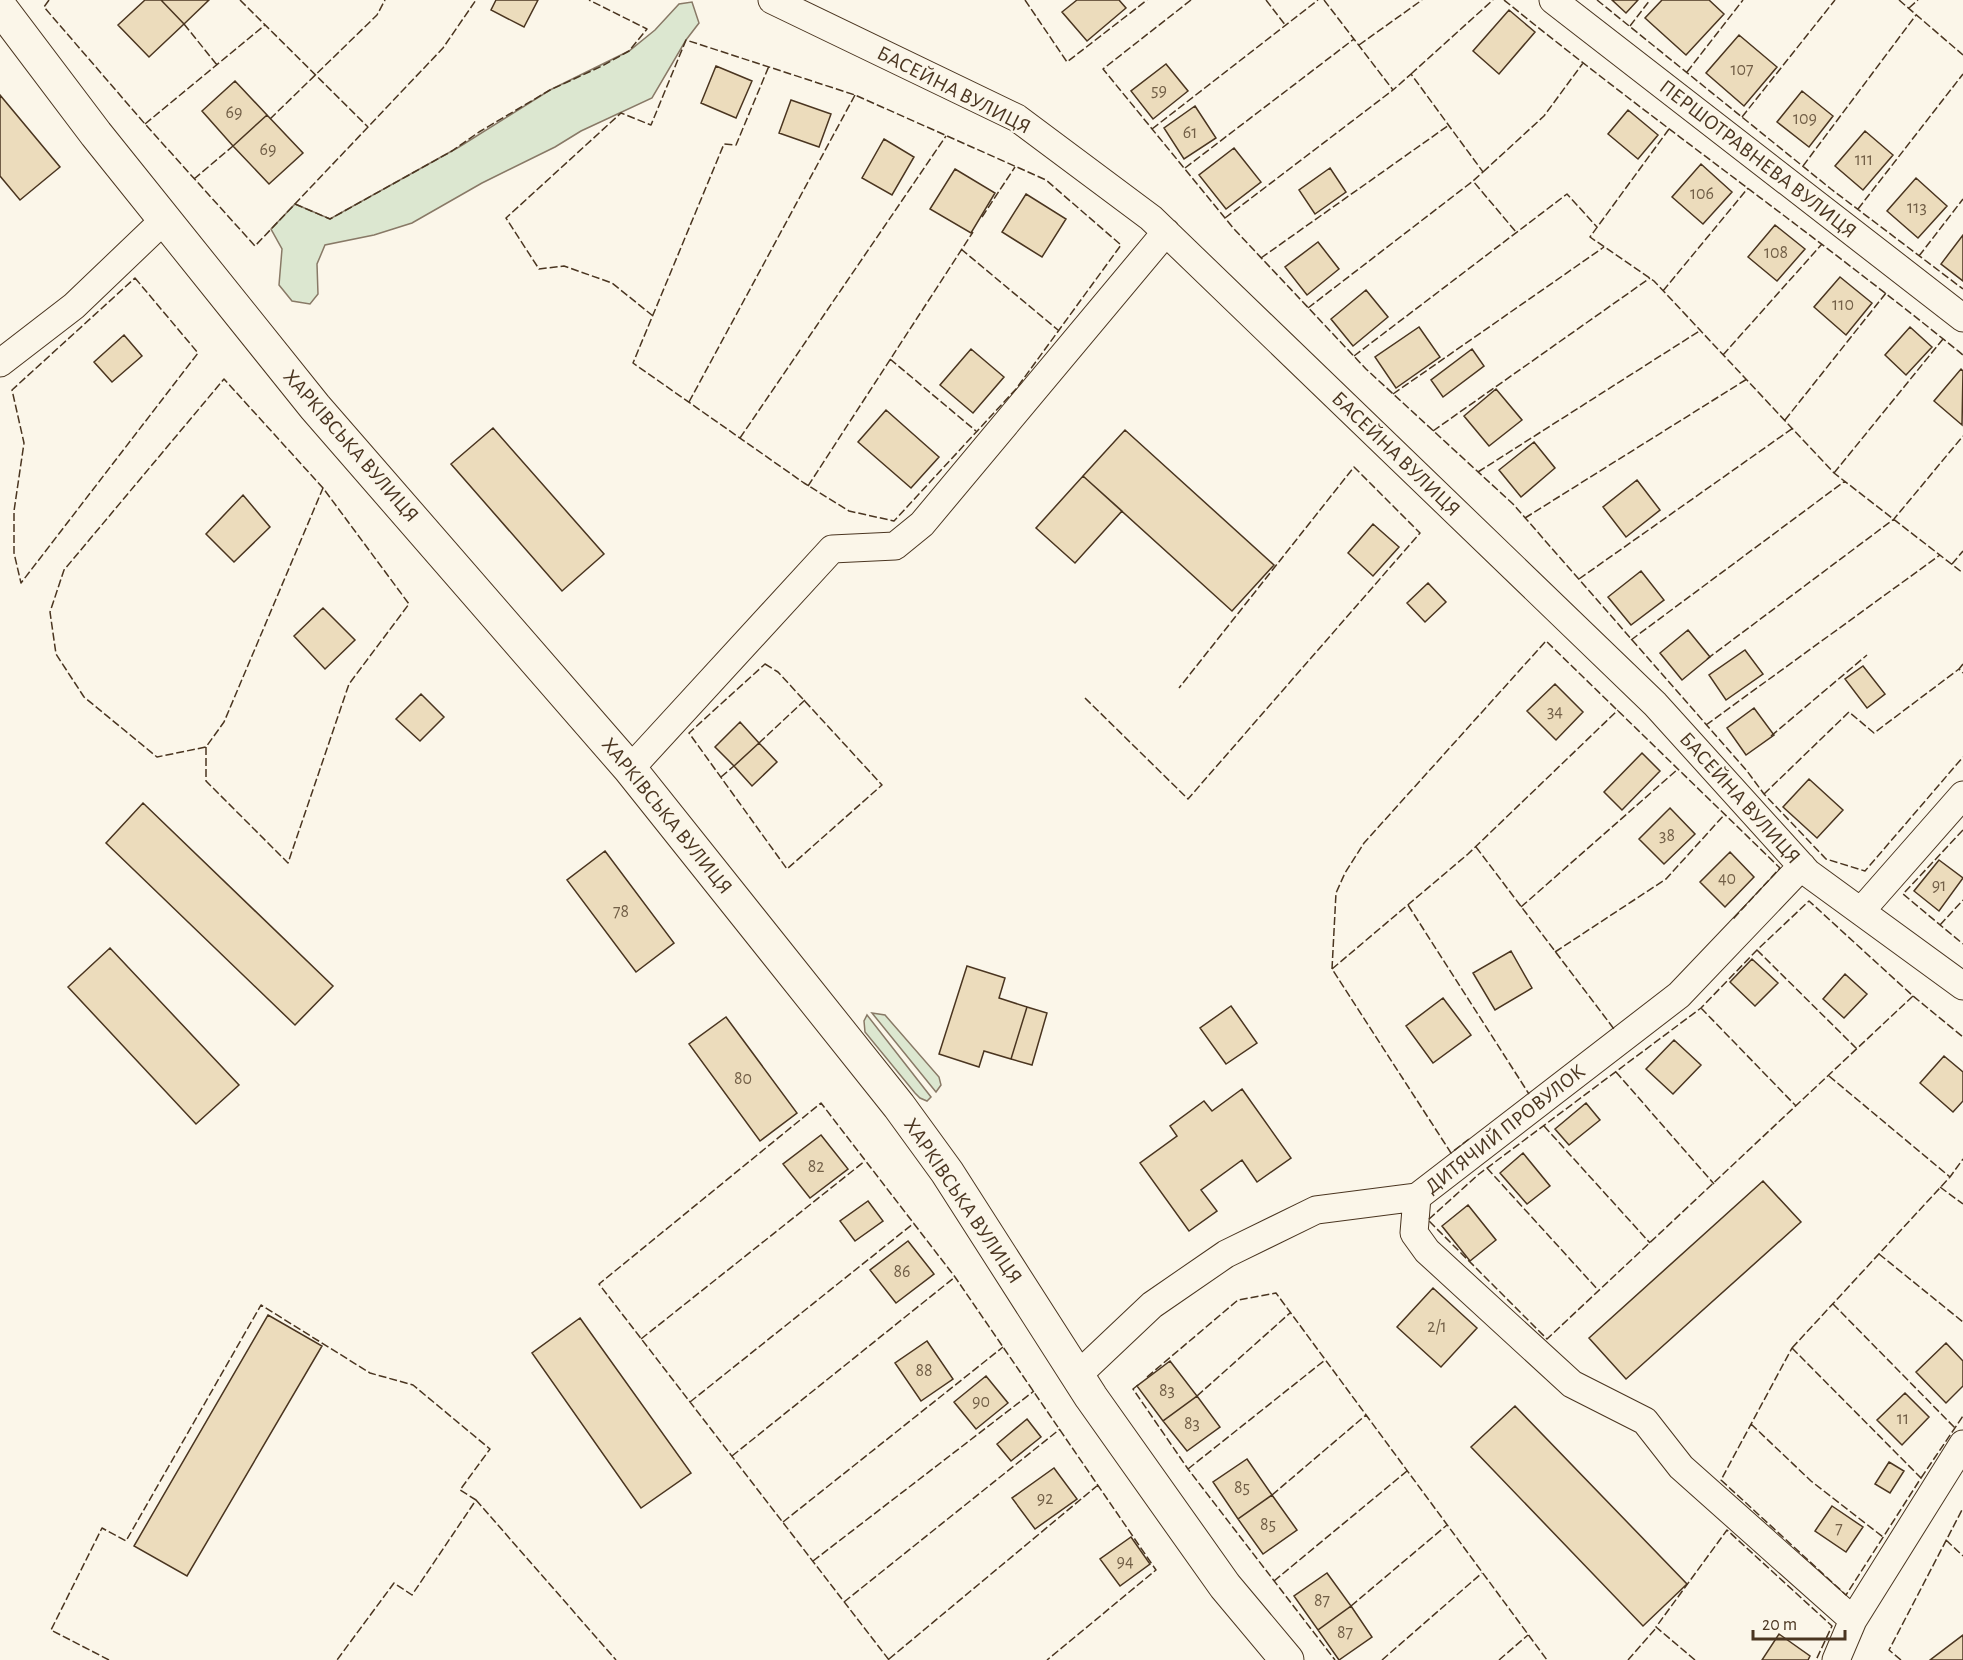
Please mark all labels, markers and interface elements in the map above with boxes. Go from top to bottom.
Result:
street label: БАСЕЙНА ВУЛИЦЯ [874,41,1035,138]
house number: 107 [1730,61,1754,79]
street label: ПЕРШОТРАВНЕВА ВУЛИЦЯ [1656,76,1860,242]
house number: 59 [1151,82,1167,100]
house number: 69 [226,104,242,122]
house number: 109 [1793,110,1817,128]
house number: 61 [1183,124,1197,142]
house number: 69 [260,141,276,159]
house number: 111 [1855,151,1873,169]
house number: 106 [1690,185,1714,203]
house number: 113 [1907,199,1927,217]
house number: 108 [1764,244,1788,262]
house number: 110 [1832,296,1854,314]
street label: ХАРКІВСЬКА ВУЛИЦЯ [279,366,423,526]
street label: БАСЕЙНА ВУЛИЦЯ [1328,387,1465,520]
house number: 34 [1547,703,1563,721]
street label: БАСЕЙНА ВУЛИЦЯ [1676,727,1805,868]
street label: ХАРКІВСЬКА ВУЛИЦЯ [598,734,736,898]
house number: 38 [1659,827,1675,845]
house number: 40 [1718,870,1736,888]
house number: 91 [1932,877,1946,895]
house number: 78 [613,903,629,921]
street label: ДИТЯЧИЙ ПРОВУЛОК [1421,1060,1589,1198]
house number: 80 [734,1070,752,1088]
street label: ХАРКІВСЬКА ВУЛИЦЯ [900,1115,1026,1287]
house number: 82 [808,1158,824,1176]
house number: 86 [894,1263,911,1281]
house number: 2/1 [1427,1318,1447,1336]
house number: 88 [915,1362,933,1380]
house number: 83 [1159,1382,1175,1400]
house number: 90 [972,1393,990,1411]
house number: 11 [1897,1410,1909,1428]
house number: 83 [1184,1415,1200,1433]
house number: 85 [1234,1479,1250,1497]
house number: 92 [1037,1490,1053,1508]
house number: 85 [1260,1516,1276,1534]
house number: 7 [1835,1520,1843,1538]
house number: 94 [1116,1553,1134,1571]
house number: 87 [1314,1592,1330,1610]
scale bar [1753,1603,1844,1641]
text: 20 m [1762,1616,1797,1634]
house number: 87 [1337,1624,1353,1642]

